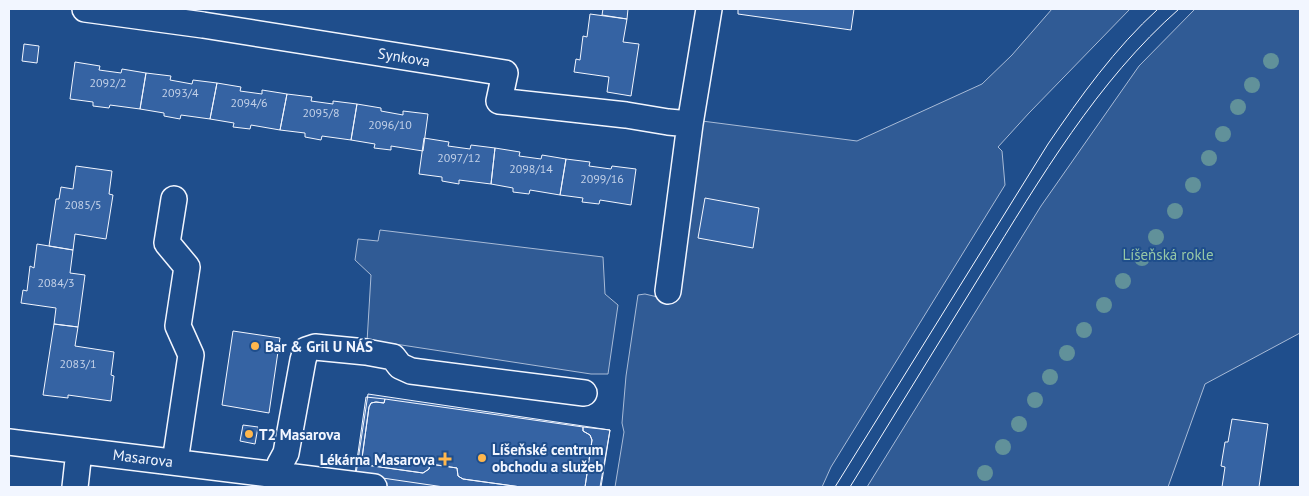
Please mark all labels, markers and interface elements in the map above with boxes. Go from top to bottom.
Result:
street label: Synkova [376,43,432,71]
house number: 2092/2 [90,75,126,90]
house number: 2093/4 [162,85,199,100]
house number: 2094/6 [231,95,267,110]
house number: 2095/8 [303,105,339,120]
house number: 2096/10 [368,117,412,132]
house number: 2097/12 [437,150,481,165]
house number: 2098/14 [509,161,553,176]
house number: 2099/16 [580,171,624,186]
house number: 2085/5 [65,197,101,212]
park label: Líšeňská rokle [1122,245,1214,264]
house number: 2084/3 [38,275,74,290]
place label: Bar & Gril U NÁS [265,337,373,356]
marker: Bar & Gril U NÁS [249,340,261,352]
house number: 2083/1 [60,356,96,371]
place label: T2 Masarova [259,425,341,444]
marker: T2 Masarova [243,428,255,440]
place label: Líšeňské centrum obchodu a služeb [492,440,604,476]
street label: Masarova [112,445,174,471]
place label: Lékárna Masarova [320,450,435,469]
marker: Líšeňské centrum obchodu a služeb [476,452,488,464]
marker: Lékárna Masarova [439,453,451,465]

